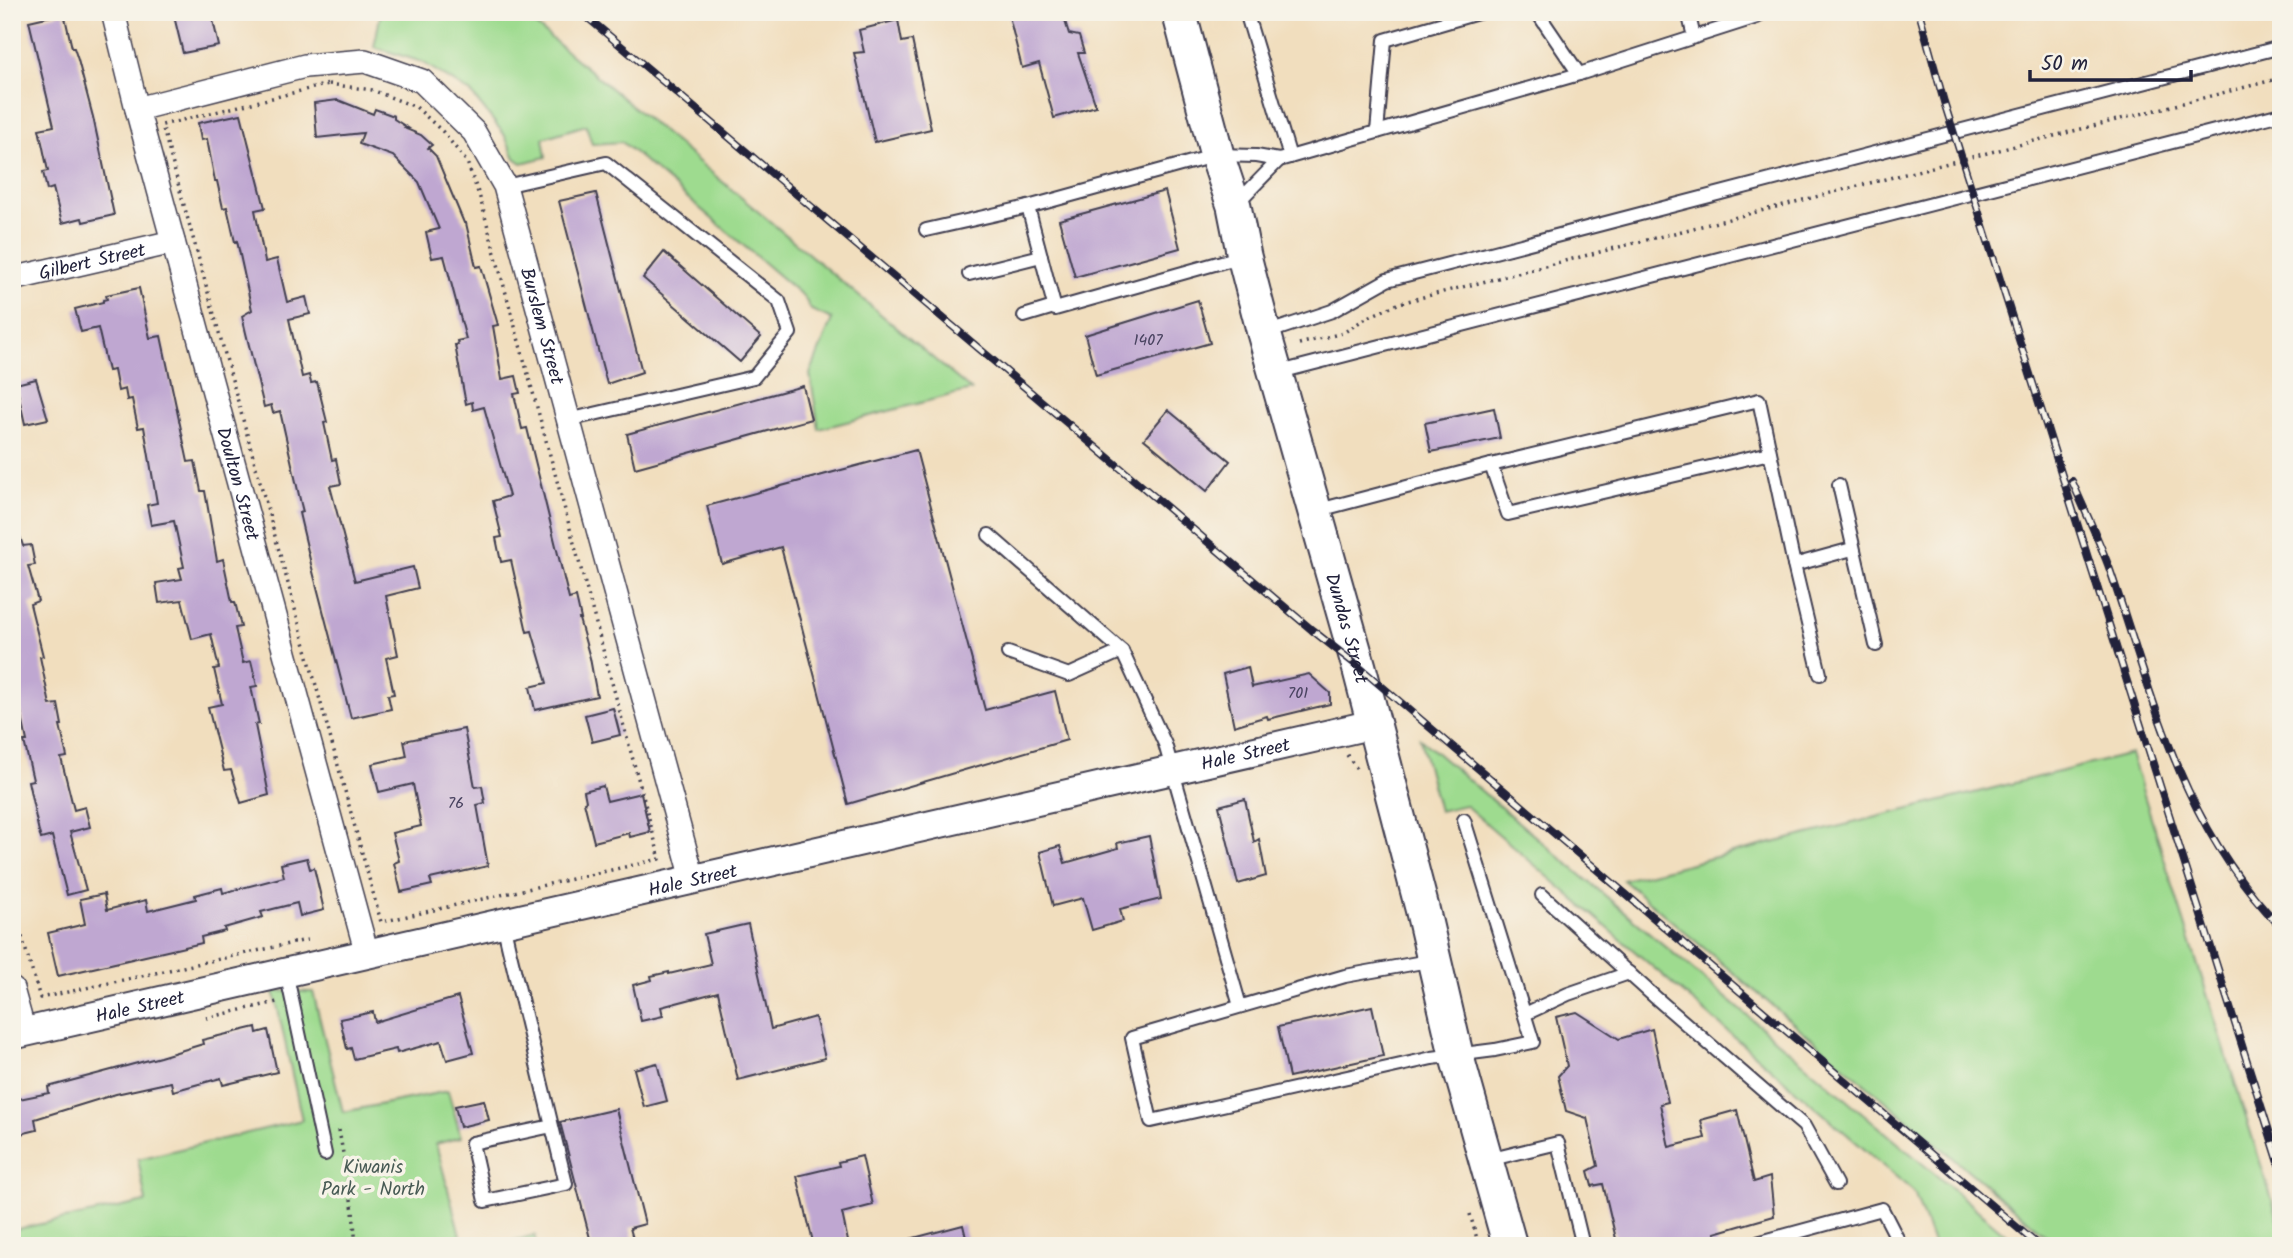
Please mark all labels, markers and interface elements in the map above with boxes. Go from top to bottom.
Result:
scale bar [2030,38,2192,82]
text: 50 m [2041,48,2088,81]
street label: Gilbert Street [36,236,149,289]
street label: Burslem Street [511,265,571,389]
house number: 1407 [1133,328,1163,353]
street label: Doulton Street [207,424,267,545]
street label: Dundas Street [1316,570,1376,688]
house number: 701 [1288,681,1308,706]
street label: Hale Street [1198,730,1294,780]
house number: 76 [448,791,464,816]
street label: Hale Street [645,857,741,906]
street label: Hale Street [93,983,188,1033]
park label: Kiwanis Park - North [321,1153,425,1205]

